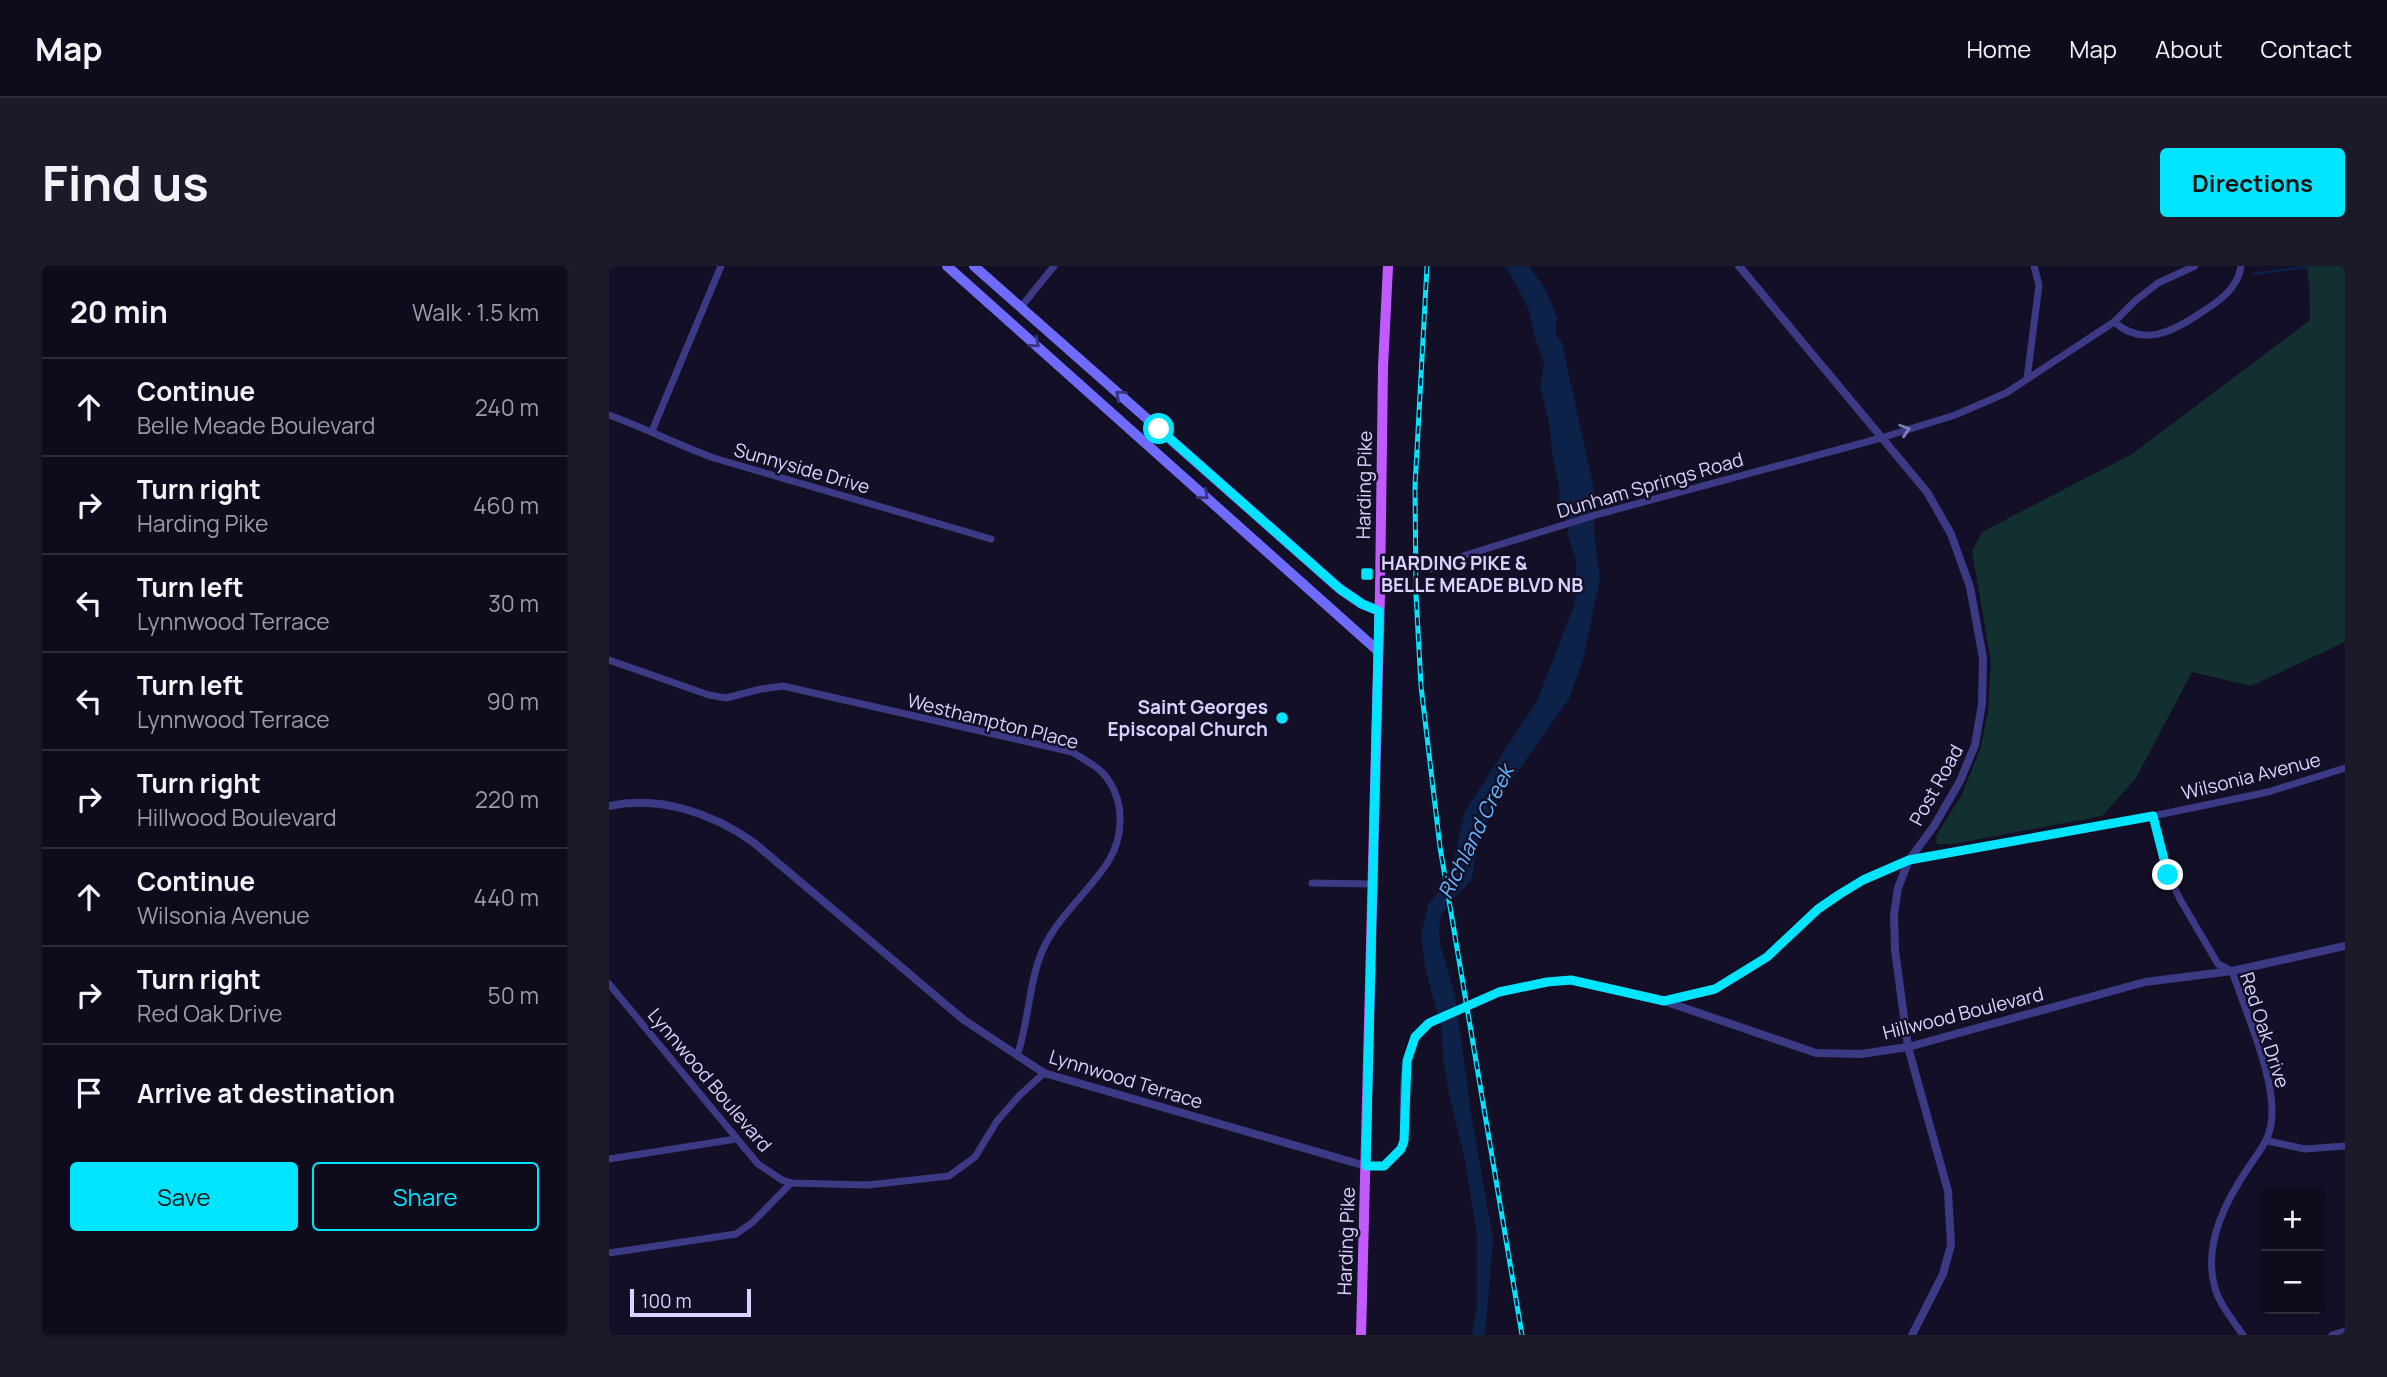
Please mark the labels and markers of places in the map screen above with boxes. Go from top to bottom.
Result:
place label: HARDING PIKE & BELLE MEADE BLVD NB [1381,550,1583,598]
marker: HARDING PIKE & BELLE MEADE BLVD NB [1359,566,1375,582]
place label: Saint Georges Episcopal Church [1107,694,1268,742]
marker: Saint Georges Episcopal Church [1274,710,1290,726]

